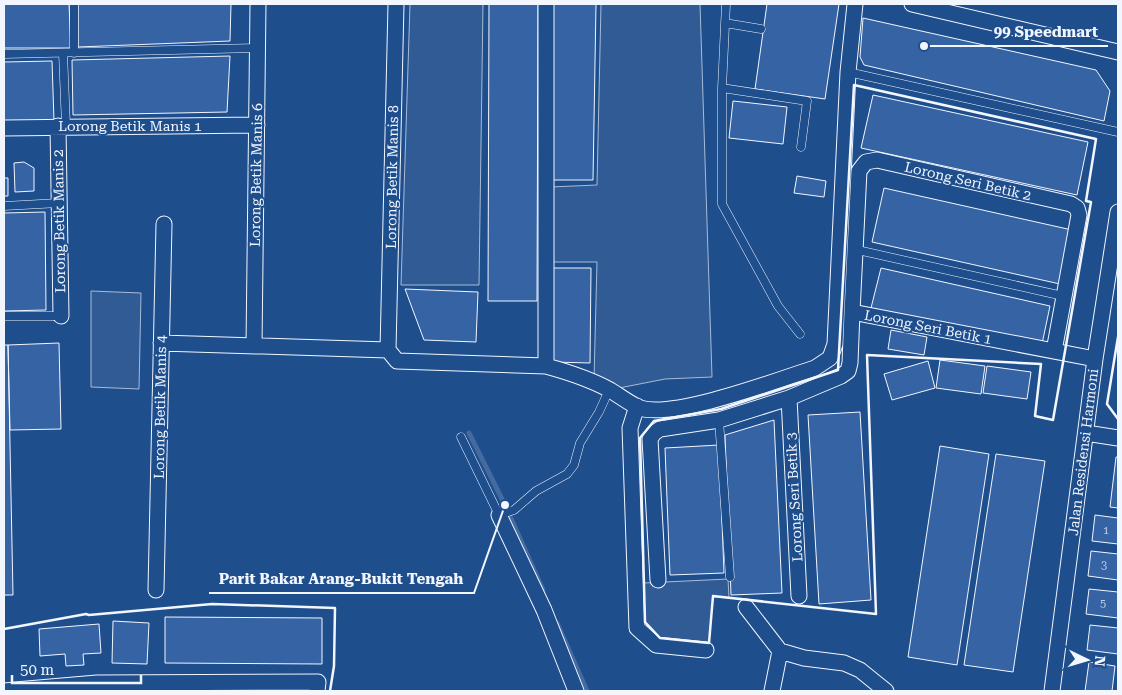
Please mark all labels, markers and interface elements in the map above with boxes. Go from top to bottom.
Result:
callout: 99 Speedmart [984,16,1108,46]
text: 99 Speedmart [994,23,1098,41]
street label: Lorong Betik Manis 6 [247,103,265,247]
street label: Lorong Betik Manis 8 [383,105,401,249]
street label: Lorong Betik Manis 1 [58,118,202,134]
street label: Lorong Betik Manis 2 [50,149,68,293]
street label: Lorong Seri Betik 2 [903,159,1033,203]
street label: Lorong Seri Betik 1 [863,307,993,347]
street label: Lorong Betik Manis 4 [151,335,169,479]
street label: Jalan Residensi Harmoni [1065,367,1101,536]
street label: Lorong Seri Betik 3 [783,432,805,562]
house number: 1 [1103,524,1109,537]
house number: 3 [1101,559,1107,572]
callout: Parit Bakar Arang-Bukit Tengah [209,563,474,593]
text: Parit Bakar Arang-Bukit Tengah [219,570,463,588]
house number: 5 [1100,597,1106,610]
north arrow [1062,635,1112,685]
scale bar [12,652,141,684]
text: N [1091,655,1108,667]
text: 50 m [20,661,55,679]

